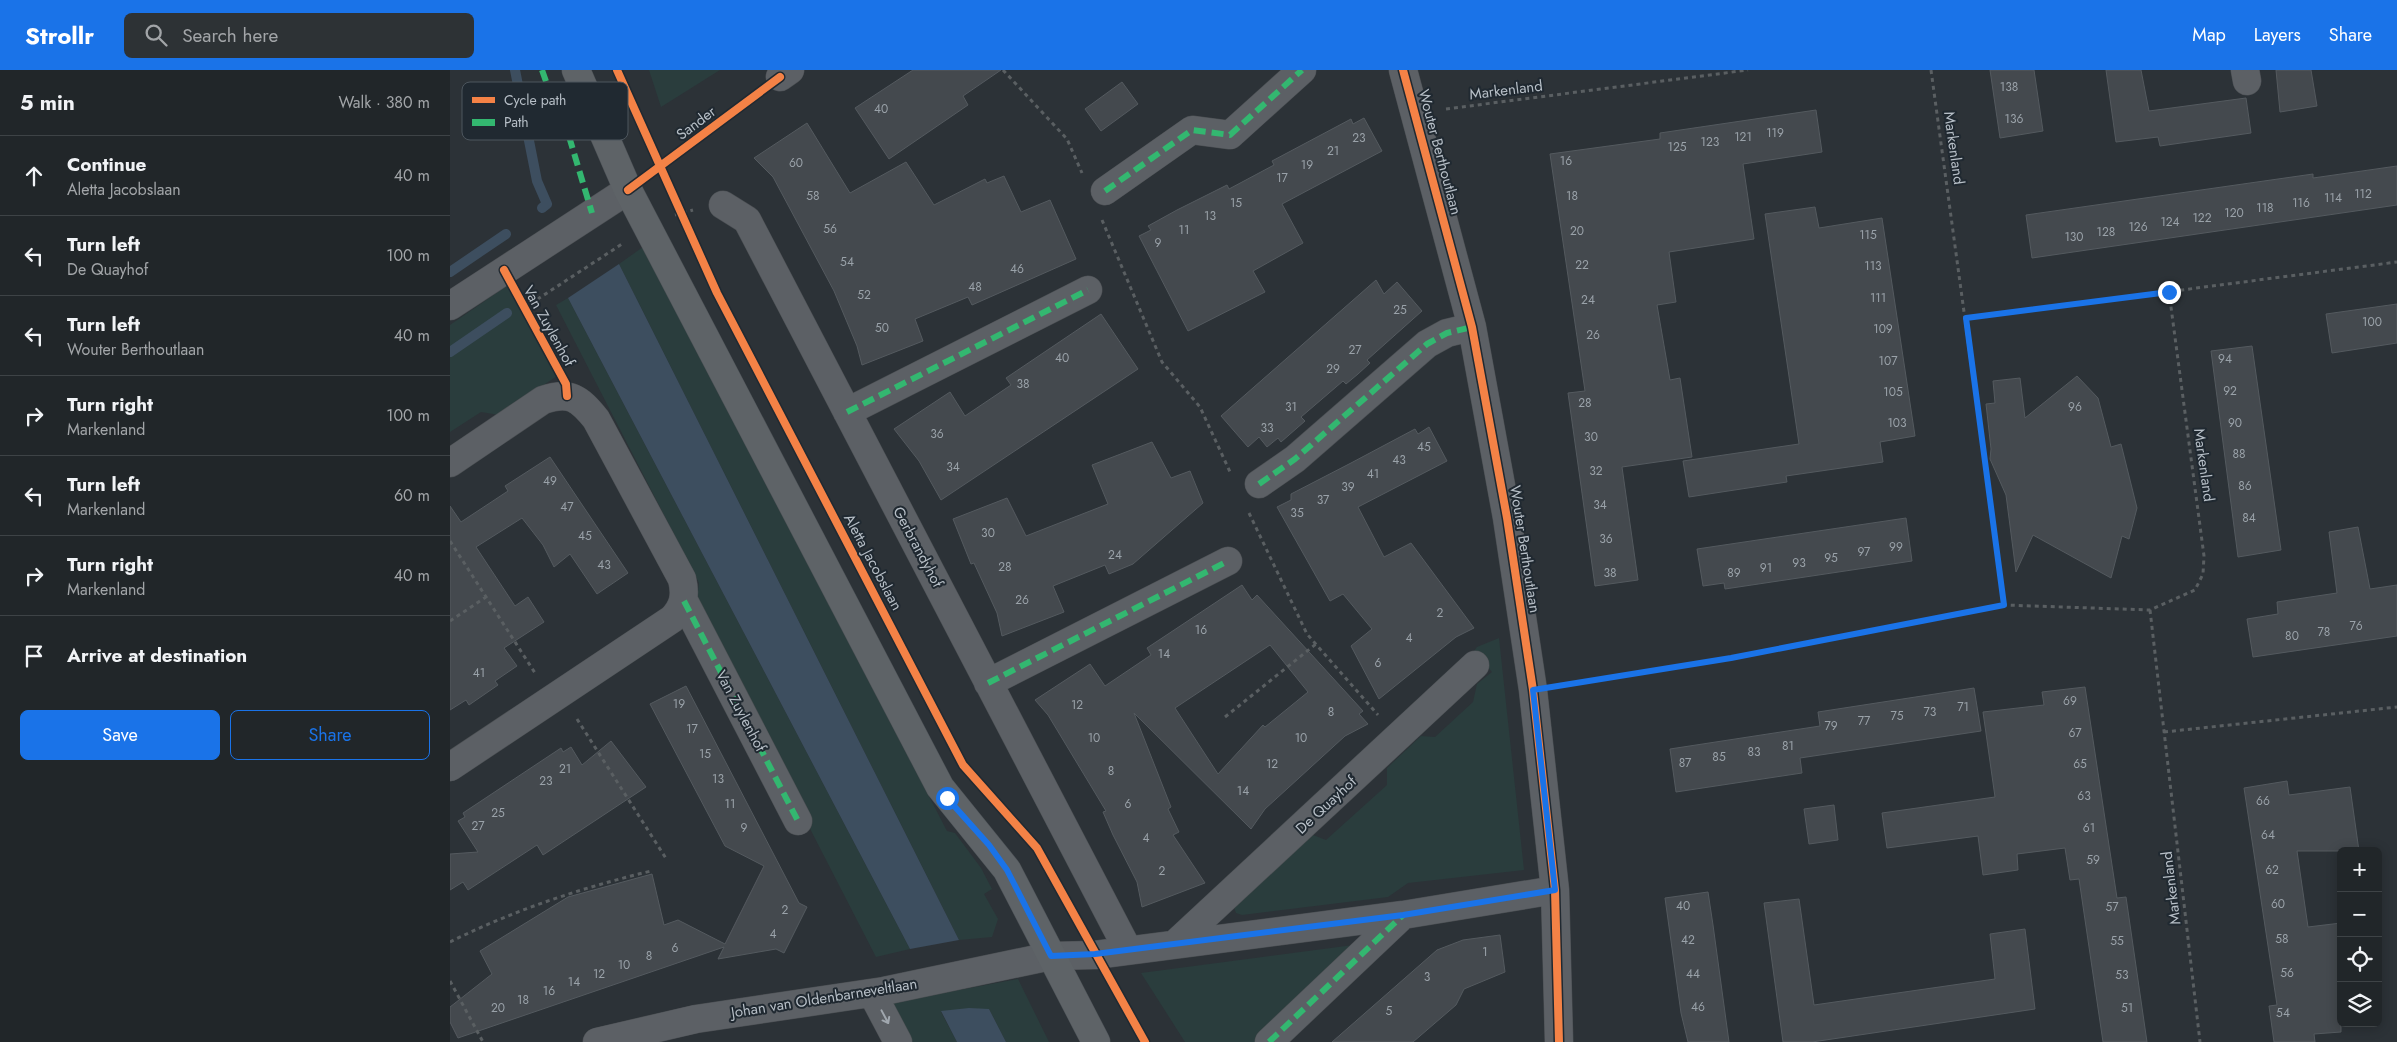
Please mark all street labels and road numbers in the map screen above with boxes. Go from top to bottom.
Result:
street label: Markenland [1468,75,1544,105]
street label: Wouter Berthoutlaan [1413,87,1467,217]
street label: Sander [672,100,721,145]
street label: Markenland [1938,110,1970,186]
street label: Van Zuylenhof [518,281,581,371]
street label: Markenland [2188,427,2220,503]
street label: Wouter Berthoutlaan [1504,484,1546,614]
street label: Gerbrandyhof [887,503,949,592]
street label: Aletta Jacobslaan [838,510,908,614]
street label: Van Zuylenhof [710,666,772,756]
street label: De Quayhof [1291,770,1362,839]
street label: Markenland [2156,850,2186,926]
street label: Johan van Oldenbarneveltlaan [727,972,919,1024]

